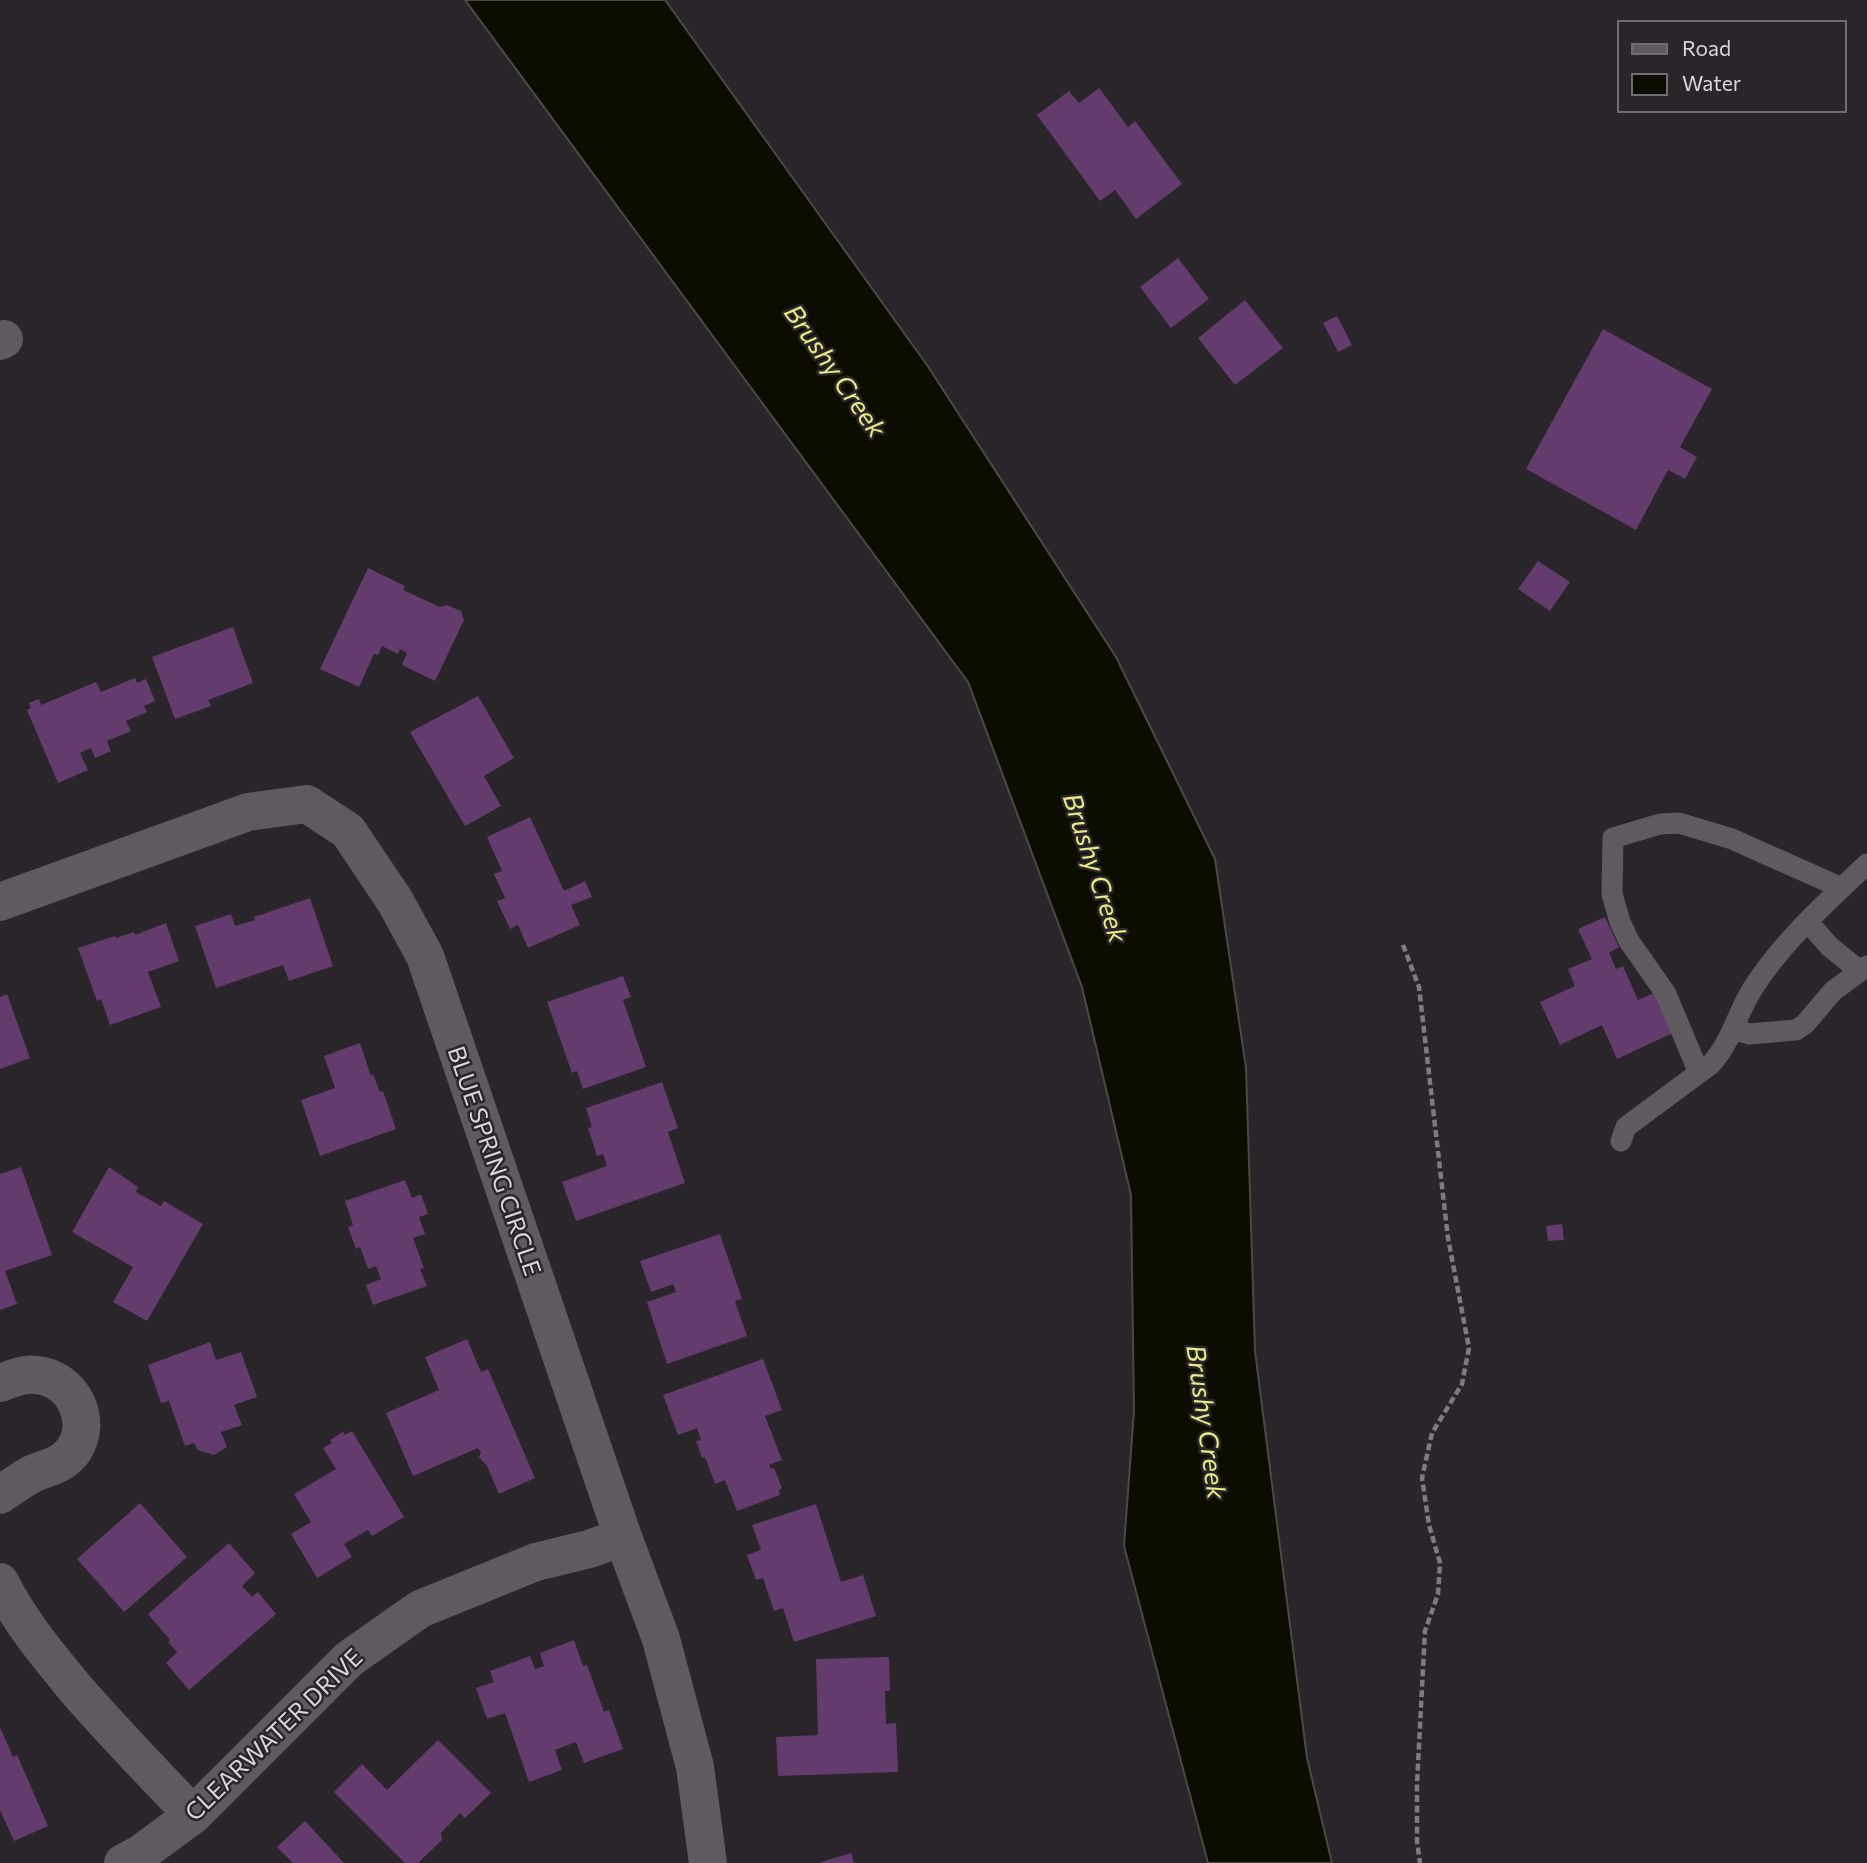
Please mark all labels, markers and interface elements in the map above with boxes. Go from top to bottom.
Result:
legend [1618,21,1846,112]
text: Road [1682,35,1731,60]
text: Water [1682,70,1741,95]
water label: Brushy Creek [779,298,894,443]
water label: Brushy Creek [1058,789,1135,947]
street label: BLUE SPRING CIRCLE [443,1042,548,1279]
water label: Brushy Creek [1181,1343,1234,1502]
street label: CLEARWATER DRIVE [178,1642,368,1826]

